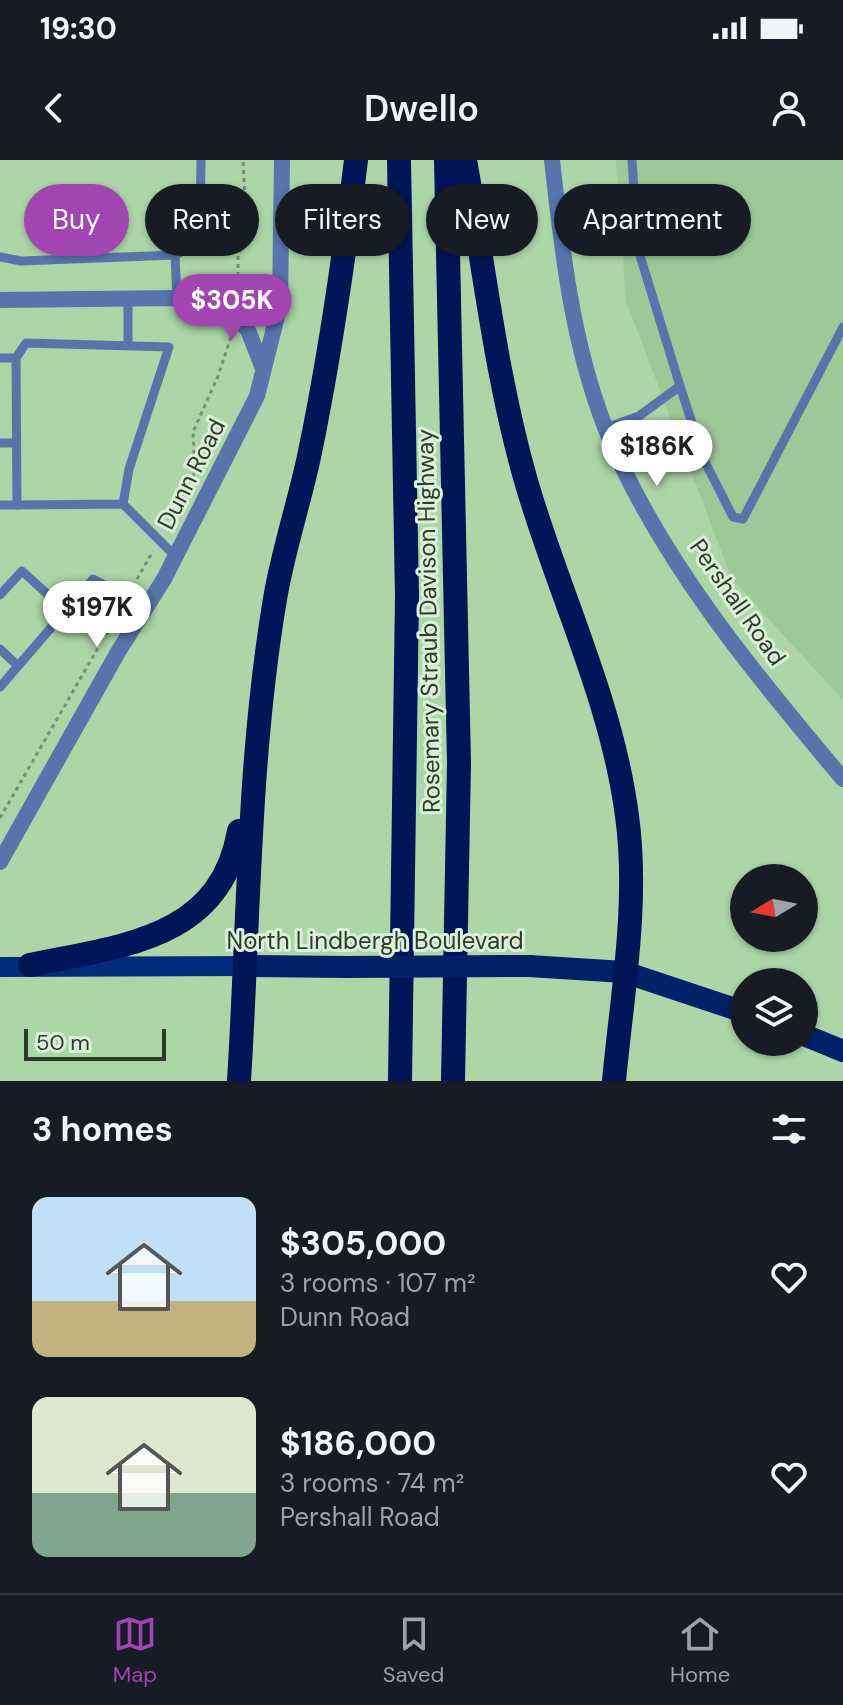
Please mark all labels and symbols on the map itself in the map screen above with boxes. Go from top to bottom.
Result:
pin: $305K [176,274,288,342]
street label: Dunn Road [150,413,232,535]
pin: $186K [601,420,713,488]
street label: Rosemary Straub Davison Highway [409,429,447,813]
street label: Pershall Road [683,533,793,671]
pin: $197K [41,581,153,649]
north arrow [730,864,818,952]
street label: North Lindbergh Boulevard [227,925,523,956]
scale bar [24,1025,166,1061]

